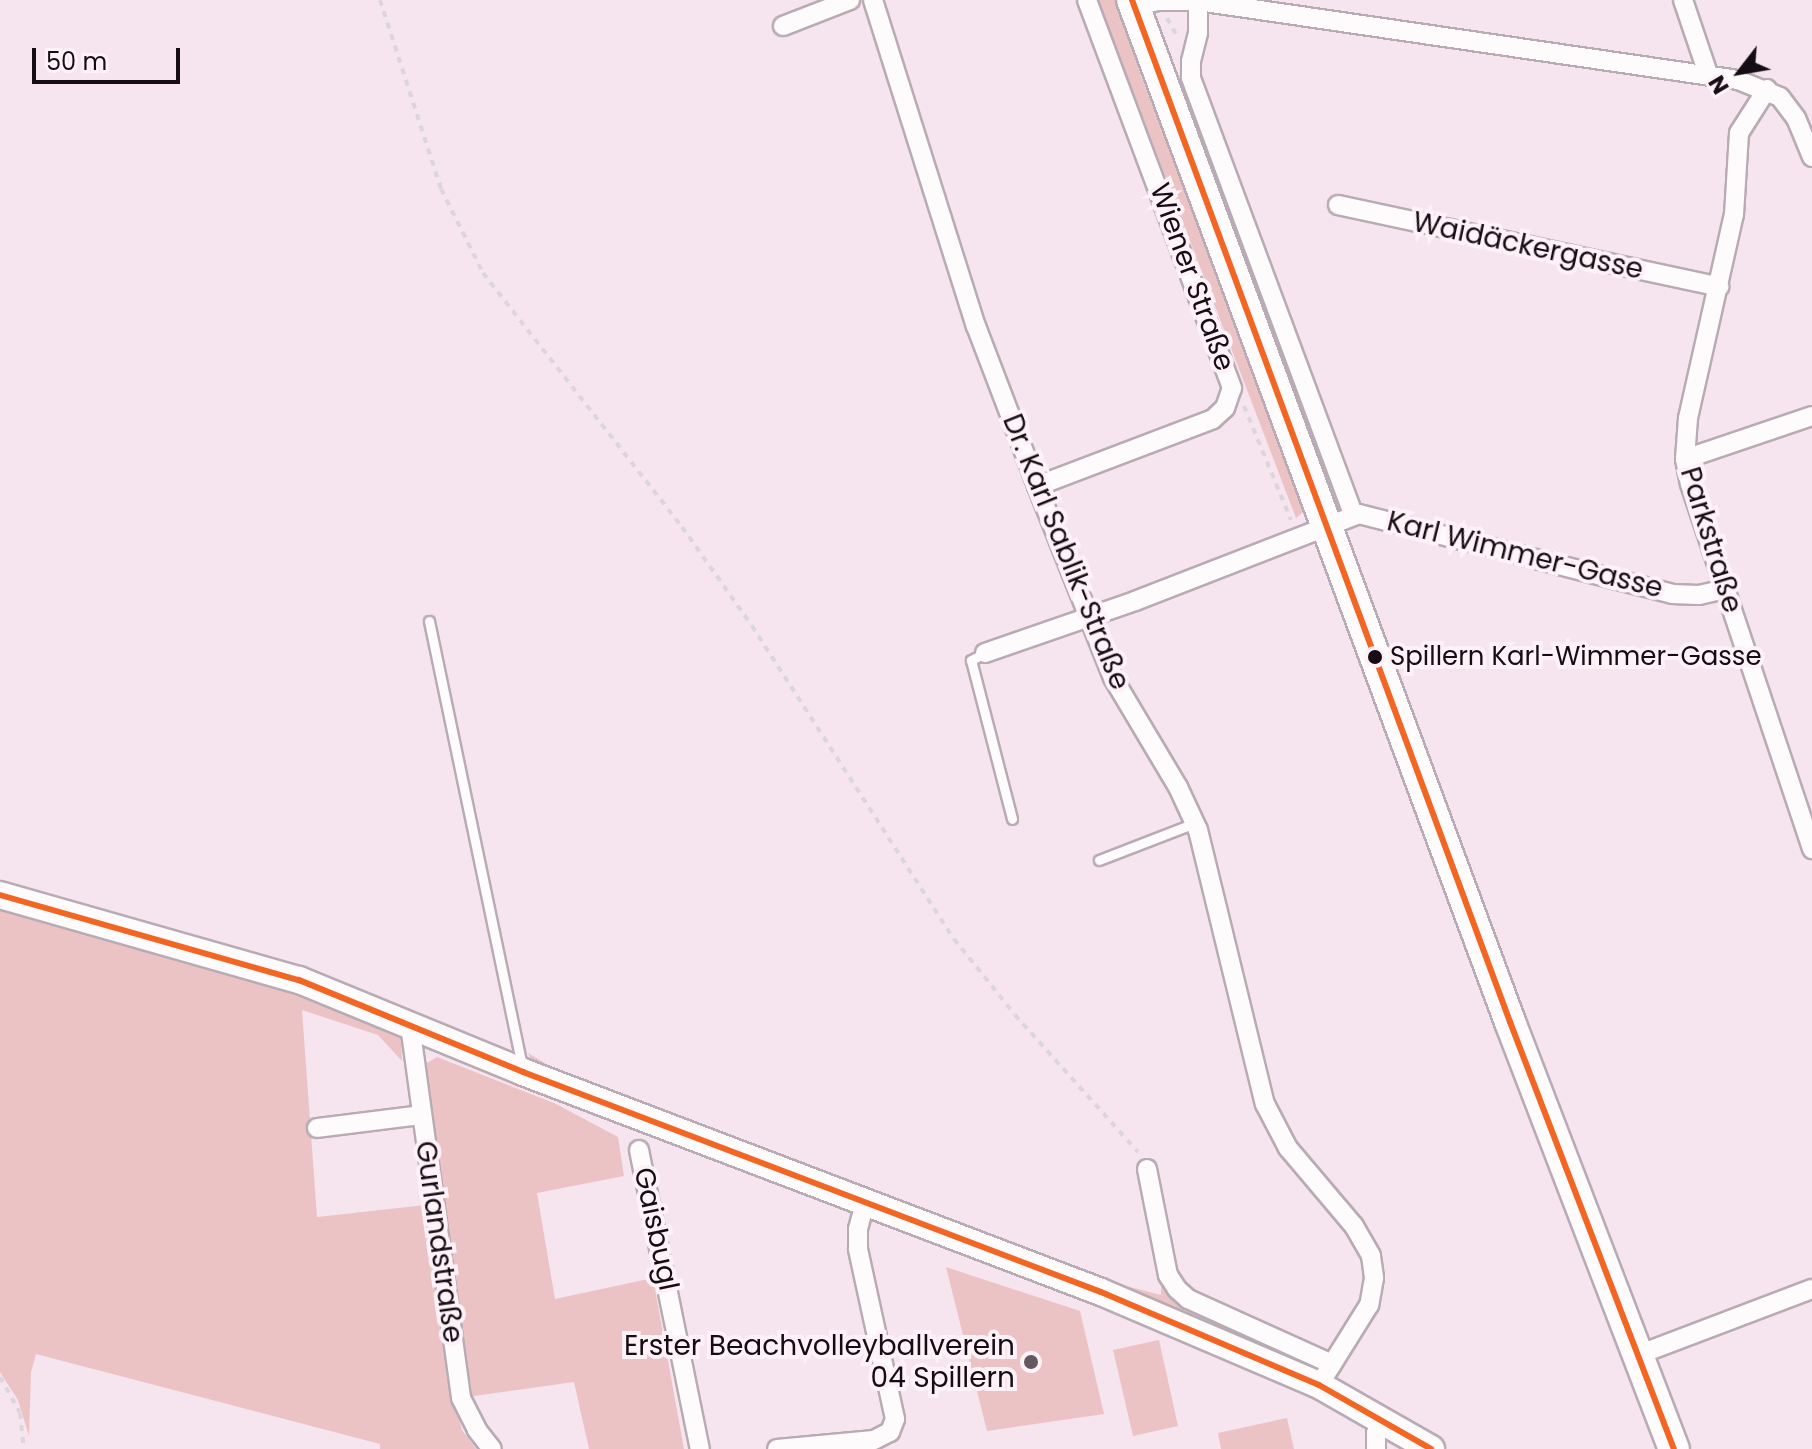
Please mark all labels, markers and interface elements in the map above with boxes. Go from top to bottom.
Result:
scale bar [36,32,184,82]
north arrow [1700,32,1780,112]
text: 50 m [46,45,107,78]
text: N [1701,70,1737,100]
street label: Wiener Straße [1142,179,1242,375]
street label: Waidäckergasse [1410,205,1646,287]
street label: Dr. Karl Sablik-Straße [995,409,1137,695]
street label: Parkstraße [1673,463,1749,617]
street label: Karl Wimmer-Gasse [1384,504,1666,606]
place label: Spillern Karl-Wimmer-Gasse [1390,641,1762,673]
marker: Spillern Karl-Wimmer-Gasse [1367,649,1383,665]
street label: Gurlandstraße [408,1139,470,1345]
street label: Gaisbugl [627,1164,685,1294]
place label: Erster Beachvolleyballverein 04 Spillern [624,1329,1015,1395]
marker: Erster Beachvolleyballverein 04 Spillern [1022,1353,1040,1371]

